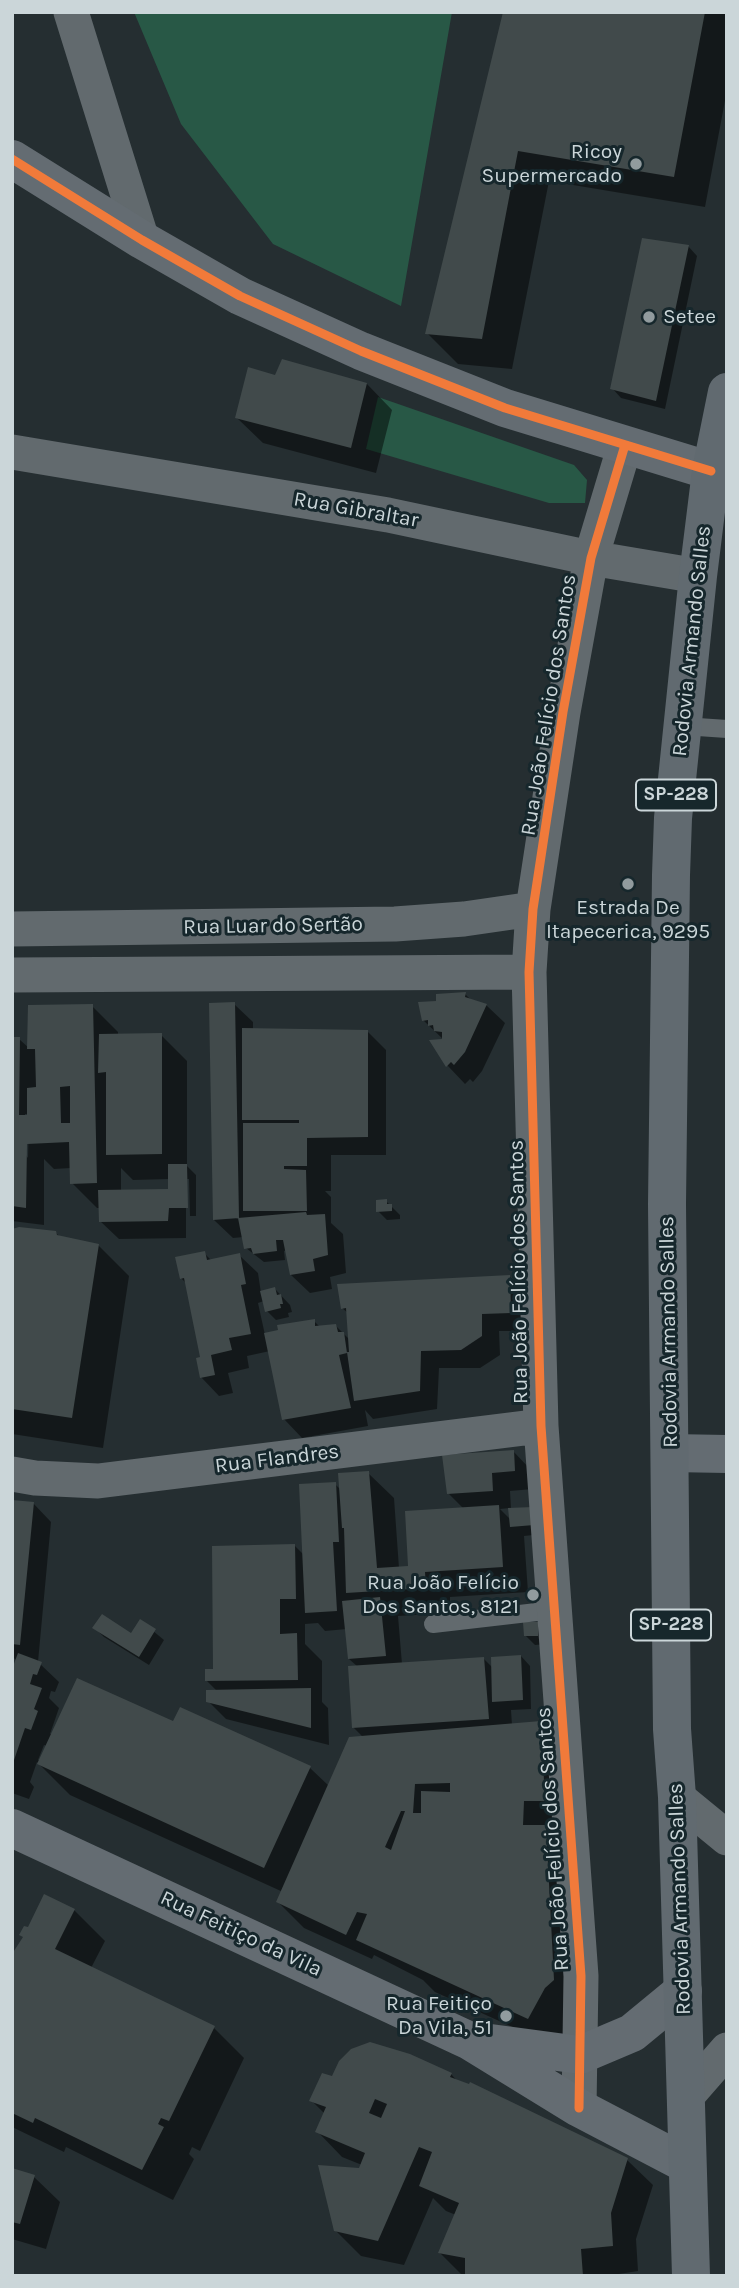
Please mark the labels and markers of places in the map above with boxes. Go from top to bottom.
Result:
place label: Ricoy Supermercado [482,139,622,189]
marker: Ricoy Supermercado [628,156,644,172]
place label: Setee [663,304,716,330]
marker: Setee [641,309,657,325]
marker: Estrada De Itapecerica, 9295 [620,876,636,892]
place label: Estrada De Itapecerica, 9295 [546,895,710,945]
place label: Rua João Felício Dos Santos, 8121 [362,1570,519,1620]
marker: Rua João Felício Dos Santos, 8121 [525,1587,541,1603]
place label: Rua Feitiço Da Vila, 51 [386,1991,492,2041]
marker: Rua Feitiço Da Vila, 51 [498,2008,514,2024]

